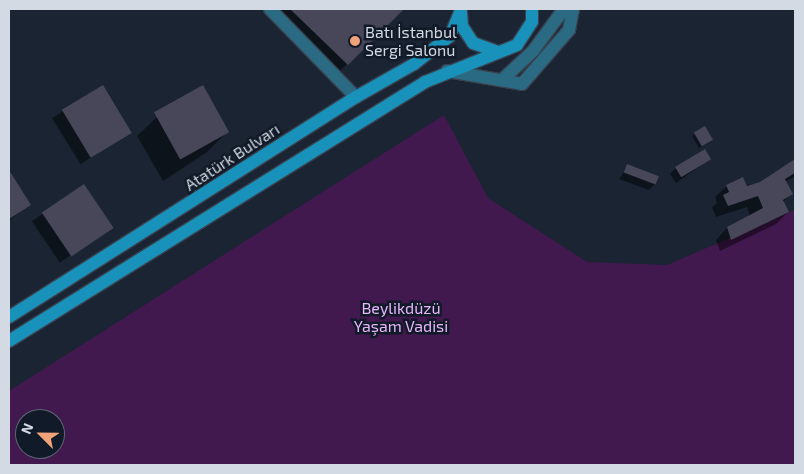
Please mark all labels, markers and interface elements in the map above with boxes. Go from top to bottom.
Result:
place label: Batı İstanbul Sergi Salonu [365,22,457,60]
marker: Batı İstanbul Sergi Salonu [349,35,361,47]
street label: Atatürk Bulvarı [181,119,283,195]
park label: Beylikdüzü Yaşam Vadisi [354,298,448,336]
north arrow [15,409,65,459]
text: N [17,420,36,436]

